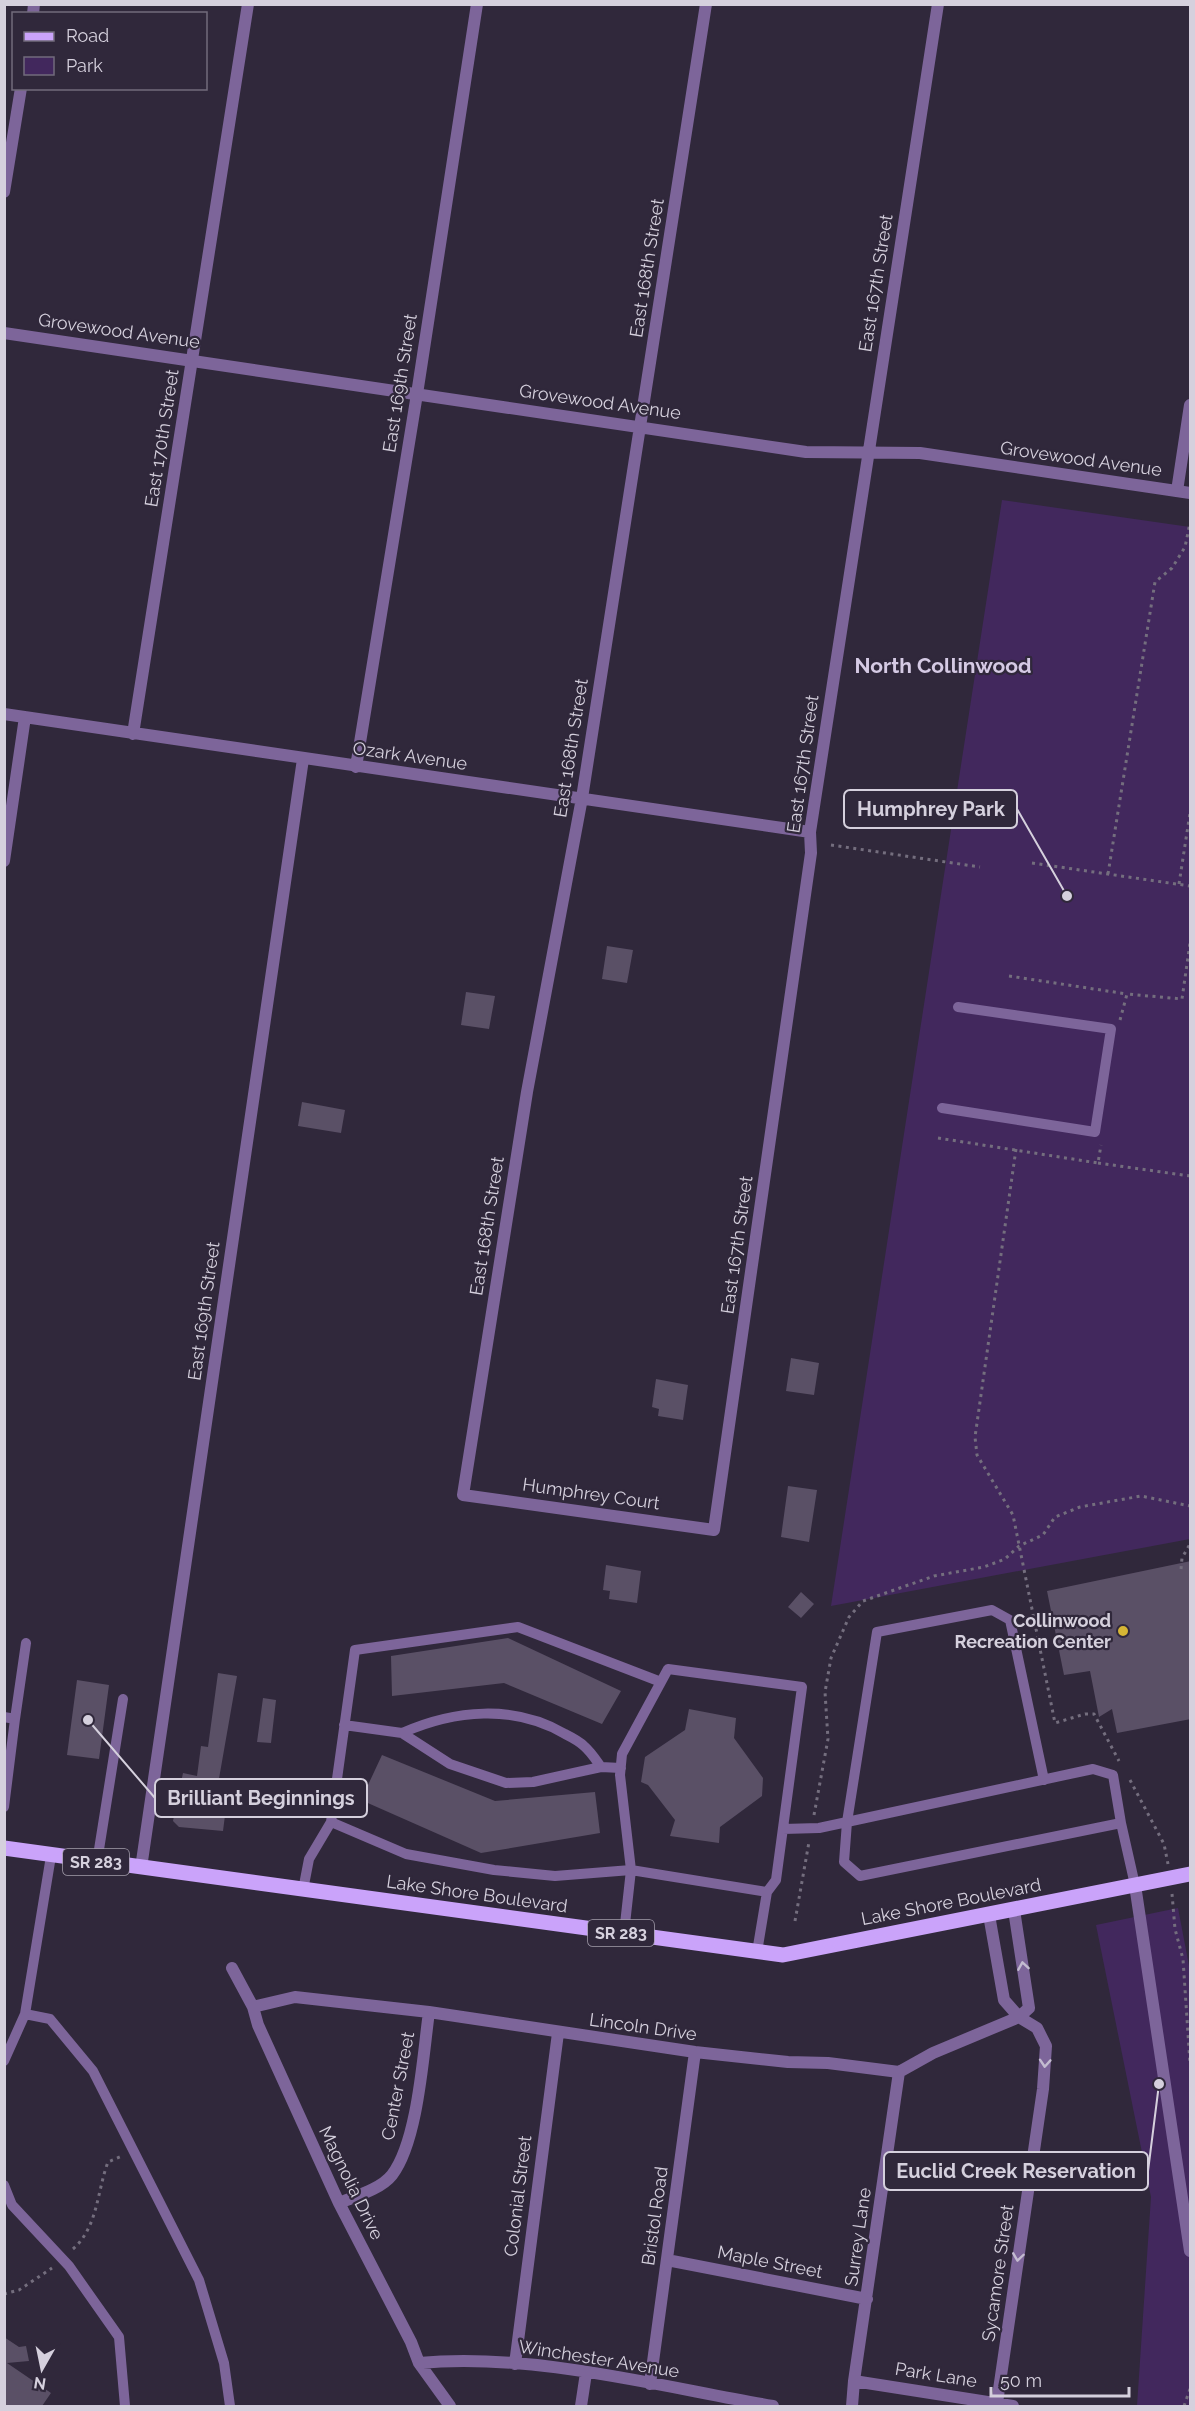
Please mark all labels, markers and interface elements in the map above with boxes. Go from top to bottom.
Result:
legend [12,12,207,90]
text: Road [66,25,109,46]
text: Park [66,55,103,76]
street label: East 168th Street [625,197,668,339]
street label: East 167th Street [854,213,897,353]
street label: Grovewood Avenue [37,309,202,352]
street label: East 169th Street [378,312,421,454]
street label: East 170th Street [140,368,183,508]
street label: Grovewood Avenue [518,380,683,423]
street label: Grovewood Avenue [999,437,1164,480]
district label: North Collinwood [855,653,1031,678]
street label: East 168th Street [549,677,592,819]
street label: East 167th Street [782,694,823,834]
street label: Ozark Avenue [352,737,469,774]
callout: Humphrey Park [844,790,1017,828]
text: Humphrey Park [857,797,1006,821]
street label: East 168th Street [465,1155,508,1297]
street label: East 167th Street [716,1175,757,1315]
street label: East 169th Street [183,1240,224,1382]
street label: Humphrey Court [521,1473,661,1514]
place label: Collinwood Recreation Center [954,1610,1111,1652]
marker: Collinwood Recreation Center [1116,1624,1130,1638]
callout: Brilliant Beginnings [155,1779,367,1817]
text: Brilliant Beginnings [167,1786,355,1810]
road number: SR 283 [63,1849,129,1875]
street label: Lake Shore Boulevard [385,1870,569,1917]
street label: Lake Shore Boulevard [859,1874,1043,1929]
road number: SR 283 [588,1920,654,1946]
one-way arrow [1017,1961,1029,1970]
street label: Lincoln Drive [588,2009,699,2045]
street label: Center Street [377,2030,418,2142]
one-way arrow [1038,2059,1051,2068]
street label: Magnolia Drive [315,2122,388,2243]
street label: Colonial Street [500,2134,535,2258]
callout: Euclid Creek Reservation [884,2152,1148,2190]
text: Euclid Creek Reservation [896,2159,1136,2183]
street label: Bristol Road [637,2165,672,2267]
street label: Surrey Lane [840,2186,875,2288]
street label: Sycamore Street [977,2203,1018,2343]
street label: Maple Street [716,2241,824,2282]
one-way arrow [1013,2252,1025,2261]
street label: Winchester Avenue [517,2335,681,2382]
north arrow [12,2339,72,2399]
street label: Park Lane [894,2358,979,2391]
scale bar [991,2360,1129,2398]
text: 50 m [1000,2370,1042,2391]
text: N [32,2373,47,2394]

